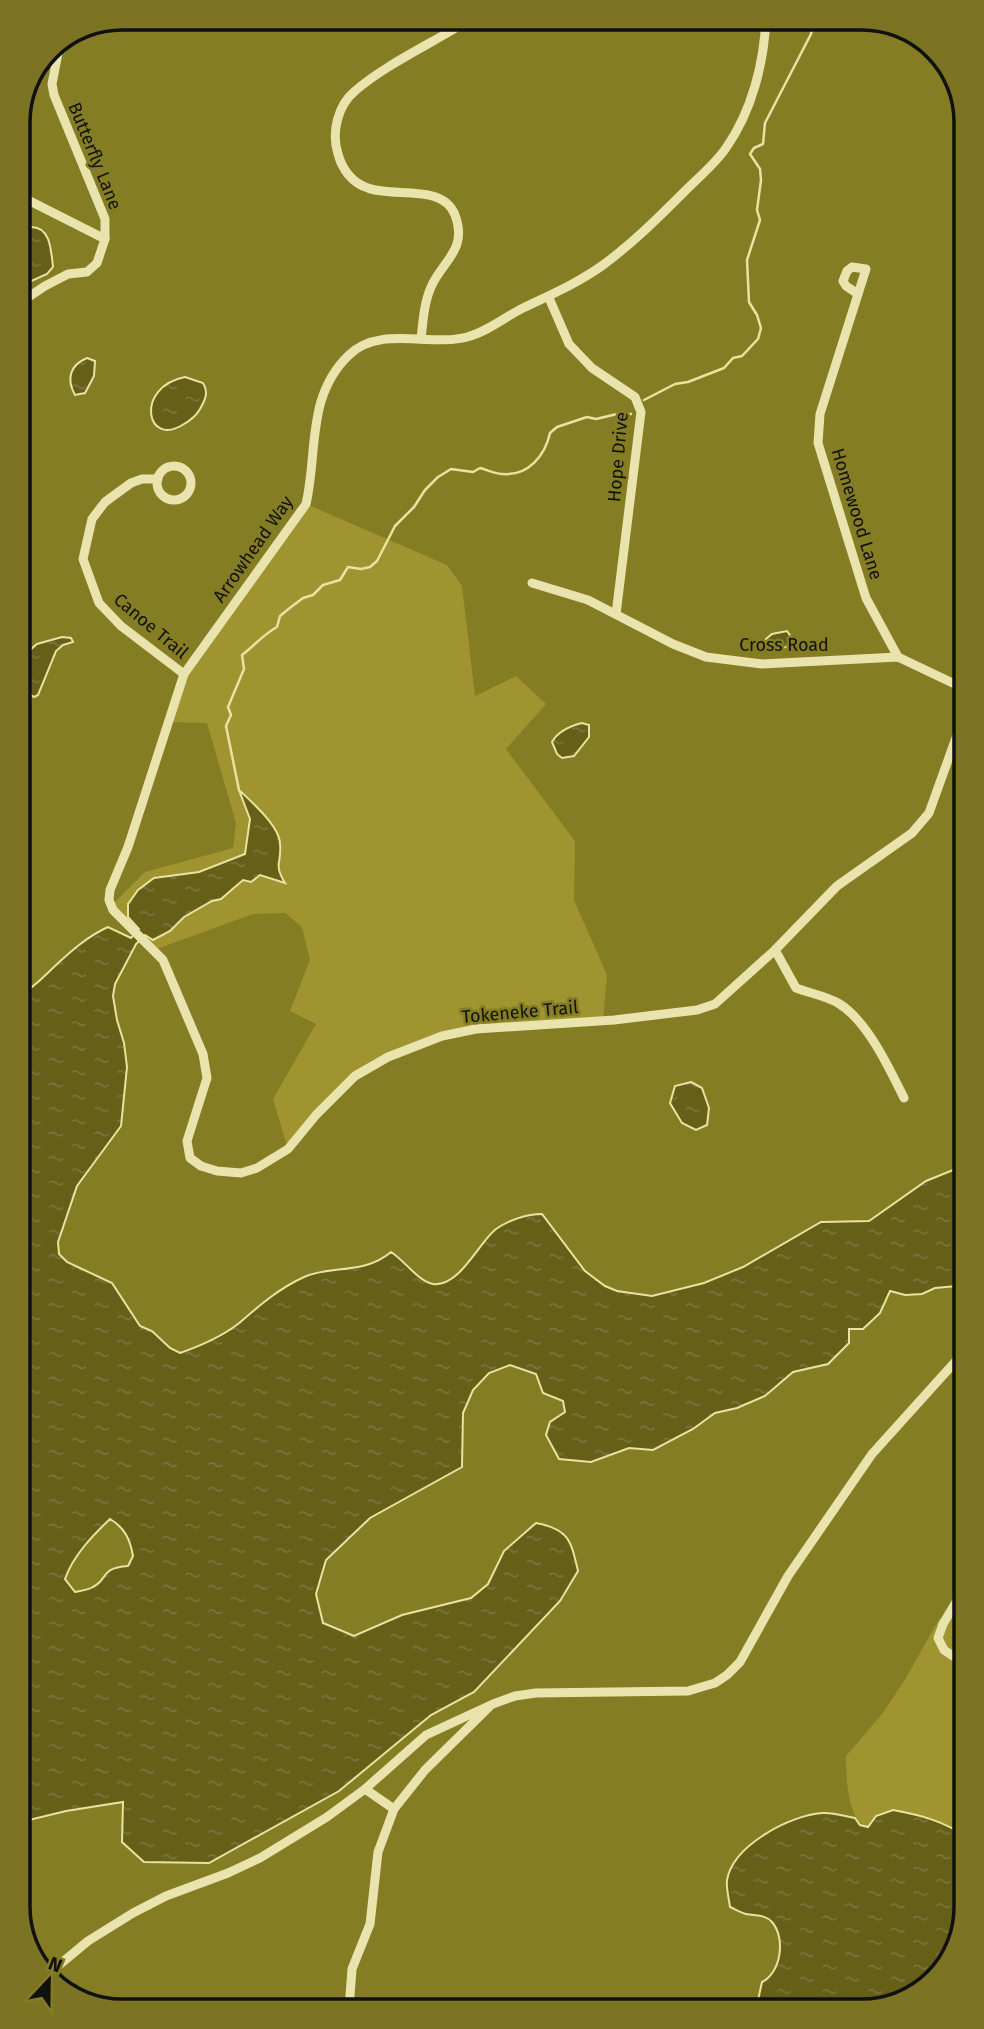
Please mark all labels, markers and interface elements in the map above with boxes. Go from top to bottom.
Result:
street label: Butterfly Lane [63,99,127,213]
street label: Hope Drive [603,411,633,503]
street label: Homewood Lane [827,446,887,582]
street label: Arrowhead Way [208,491,298,607]
street label: Canoe Trail [109,588,193,664]
street label: Cross Road [739,634,829,656]
street label: Tokeneke Trail [461,996,579,1028]
north arrow [14,1945,84,2015]
text: N [45,1952,65,1978]

